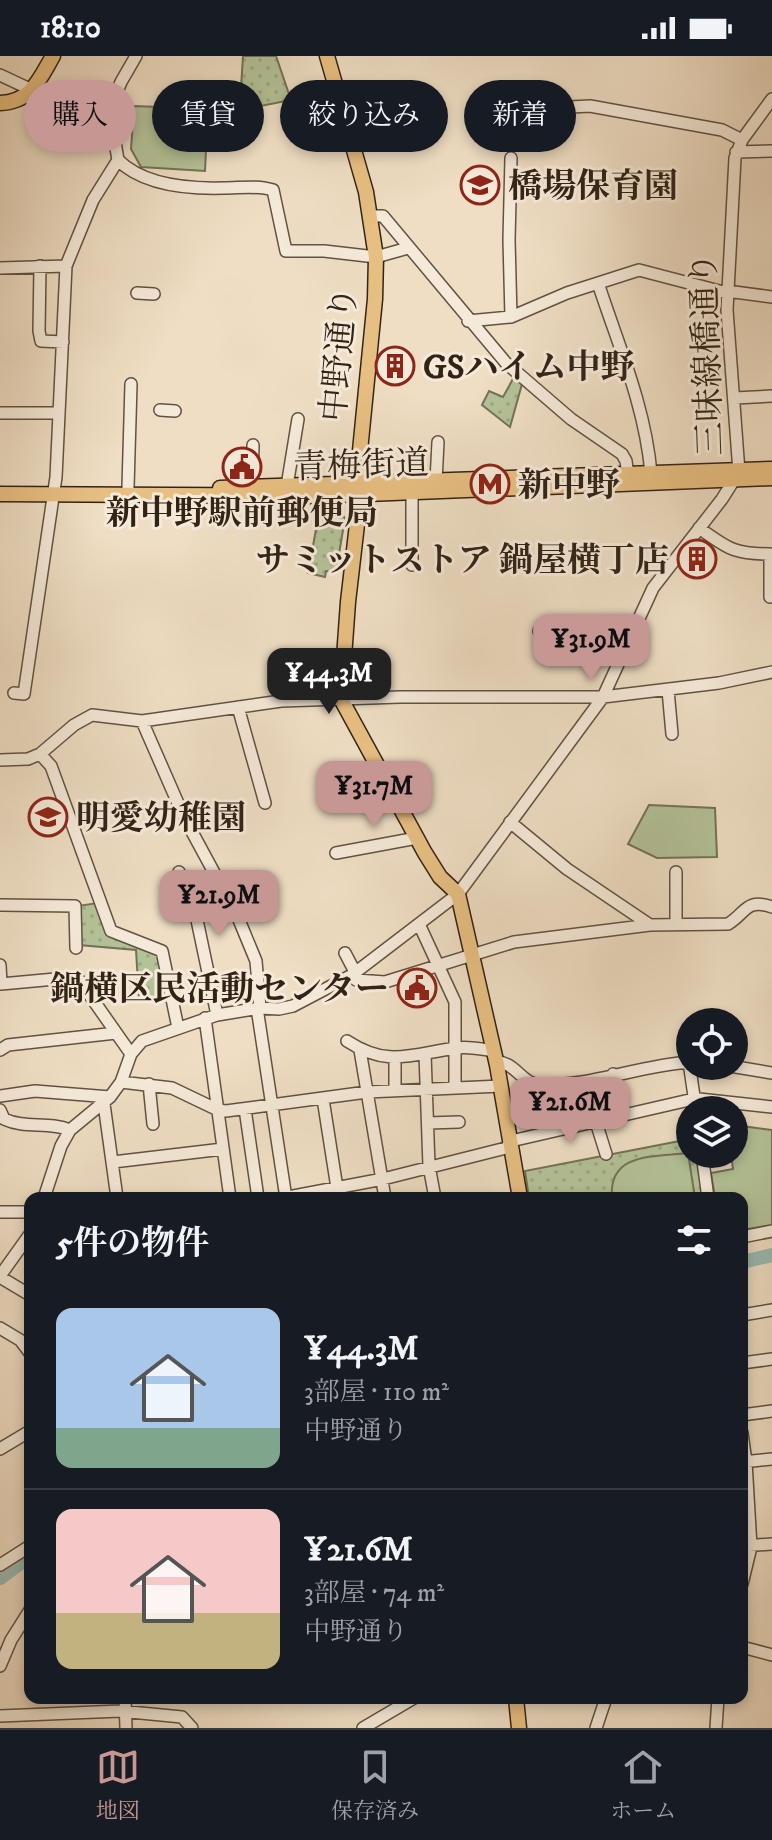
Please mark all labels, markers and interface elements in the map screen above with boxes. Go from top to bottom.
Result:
text: 18:10 [40,10,101,47]
chip: 購入 [24,80,136,152]
chip: 賃貸 [152,80,264,152]
chip: 絞り込み [280,80,448,152]
chip: 新着 [464,80,576,152]
school or university icon: 橋場保育園 [459,164,501,206]
place label: 橋場保育園 [508,166,678,208]
street label: 三味線橋通り [683,251,733,457]
street label: 中野通り [313,285,367,424]
building icon: GSハイム中野 [374,345,416,387]
place label: GSハイム中野 [423,347,635,389]
street label: 青梅街道 [292,443,430,489]
public building icon: 新中野駅前郵便局 [221,446,263,488]
metro station icon: 新中野 [469,463,511,505]
place label: 新中野 [518,465,620,507]
place label: 新中野駅前郵便局 [106,493,378,535]
building icon: サミットストア 鍋屋横丁店 [676,538,718,580]
place label: サミットストア 鍋屋横丁店 [256,540,669,582]
pin: ¥31.9M [526,614,656,682]
text: ¥31.9M [551,623,631,656]
pin: ¥44.3M [264,648,394,716]
text: ¥44.3M [285,657,373,690]
pin: ¥31.7M [309,761,439,829]
text: ¥31.7M [335,770,413,803]
school or university icon: 明愛幼稚園 [27,796,69,838]
place label: 明愛幼稚園 [76,798,246,840]
pin: ¥21.9M [154,870,284,938]
text: ¥21.9M [178,879,260,912]
public building icon: 鍋横区民活動センター [396,967,438,1009]
place label: 鍋横区民活動センター [50,969,389,1011]
map controls [676,1008,748,1168]
button: locate [676,1008,748,1080]
pin: ¥21.6M [505,1077,635,1145]
text: ¥21.6M [528,1086,612,1119]
button: layers [676,1096,748,1168]
icon: filters [672,1218,716,1262]
text: 5件の物件 [56,1223,209,1265]
text: ¥44.3M [304,1328,419,1370]
icon: home [120,1340,216,1436]
text: 3部屋 · 110 m² [304,1376,449,1409]
text: 中野通り [304,1415,408,1448]
text: ¥21.6M [304,1529,413,1571]
icon: home [120,1541,216,1637]
text: 3部屋 · 74 m² [304,1577,444,1610]
text: 中野通り [304,1616,408,1649]
tab: 地図 [96,1745,140,1825]
tab: 保存済み [331,1745,419,1825]
tab: ホーム [610,1745,676,1825]

